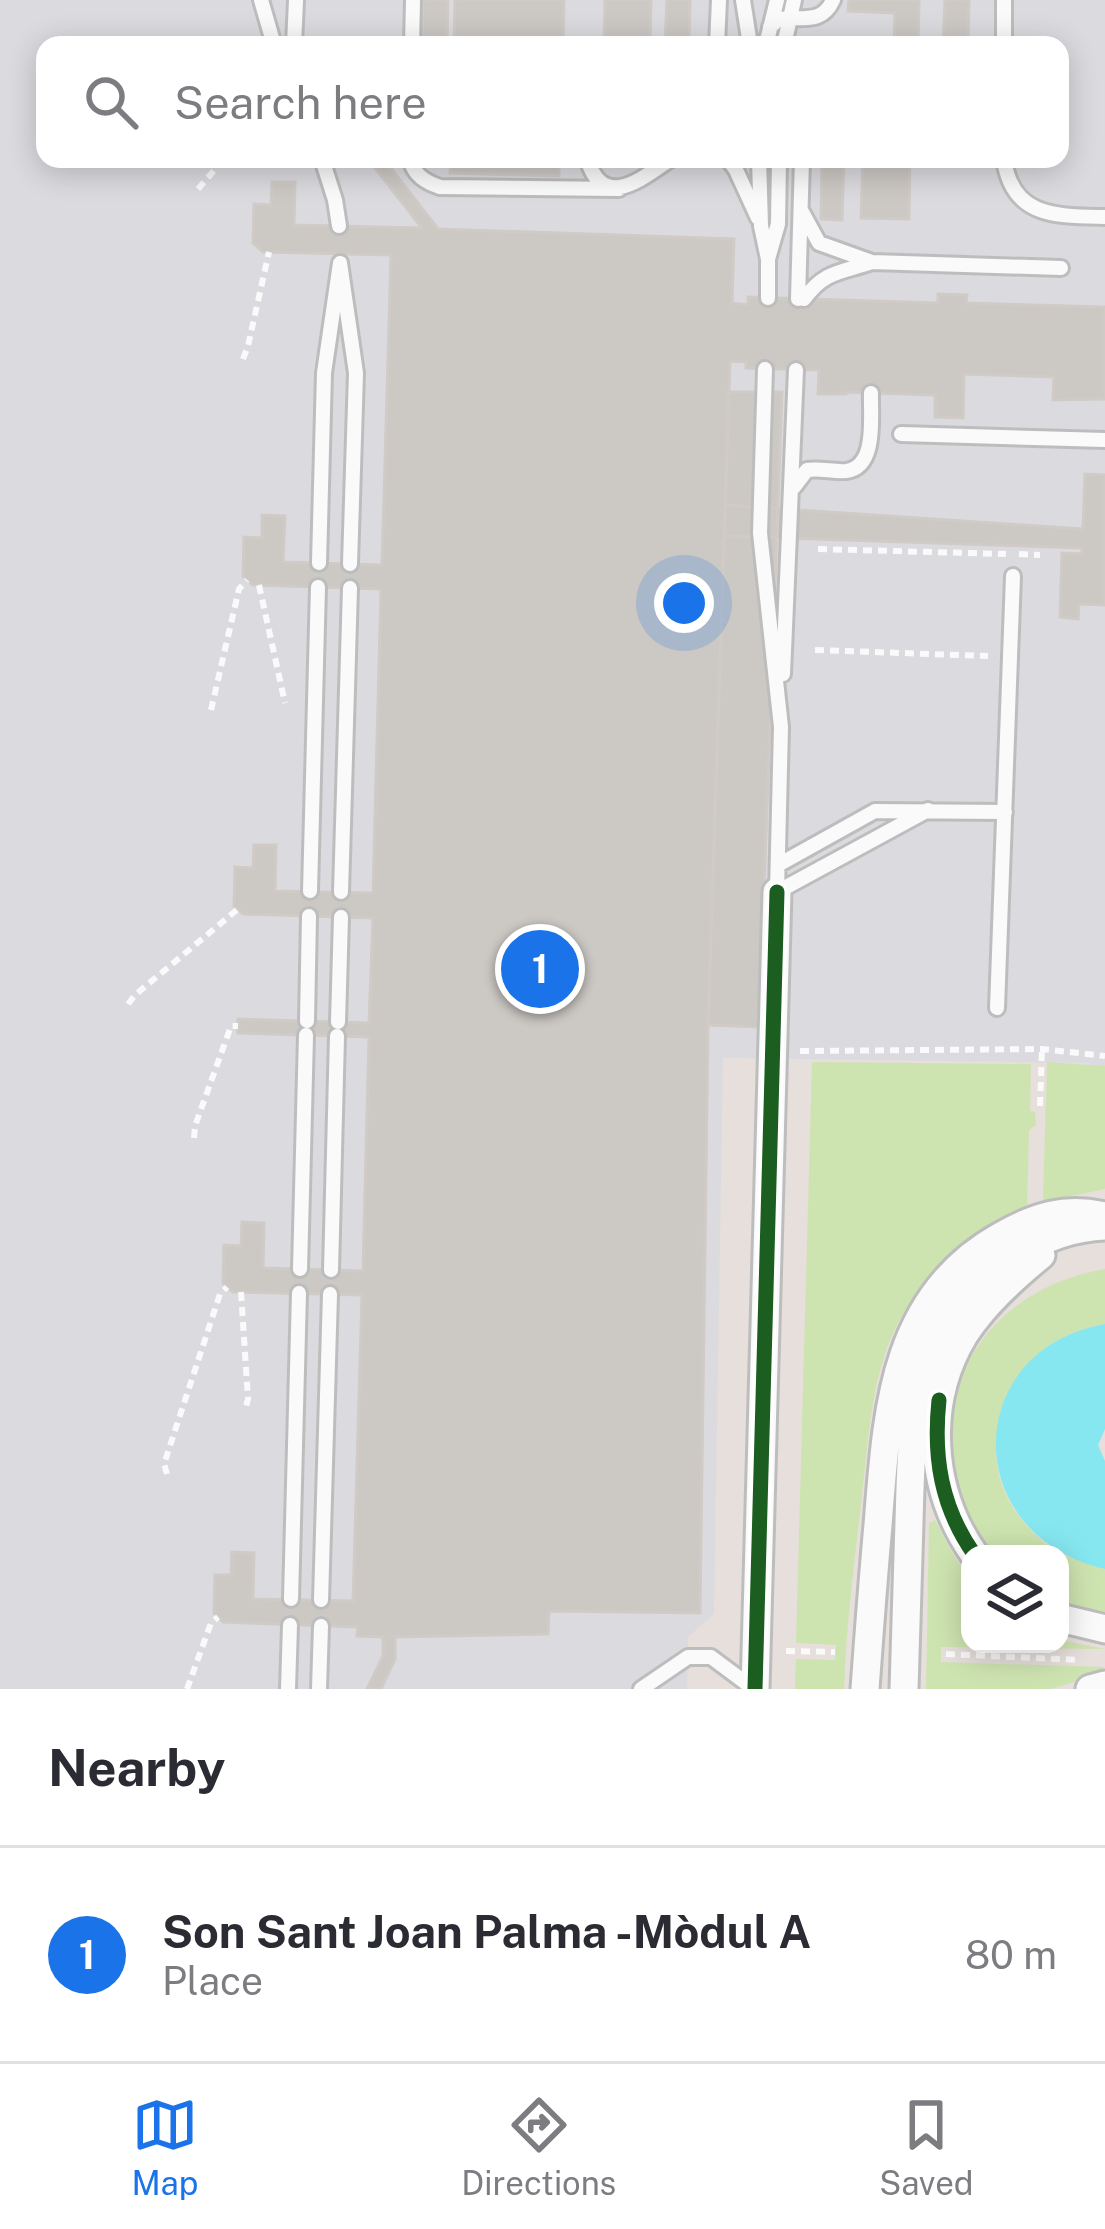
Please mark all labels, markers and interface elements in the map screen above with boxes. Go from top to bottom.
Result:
search box [36,36,1069,168]
icon: search [78,69,144,135]
text: Search here [174,76,427,129]
your location [654,573,714,633]
pin: 1 [501,924,579,1014]
map controls [961,1545,1069,1653]
button: layers [961,1545,1069,1653]
text: Nearby [48,1738,225,1797]
text: Son Sant Joan Palma -Mòdul A [162,1905,811,1958]
text: 1 [79,1932,95,1978]
text: 80 m [965,1932,1057,1978]
text: Place [162,1958,263,2004]
tab: Map [131,2092,198,2202]
tab: Directions [461,2092,616,2202]
tab: Saved [879,2092,974,2202]

